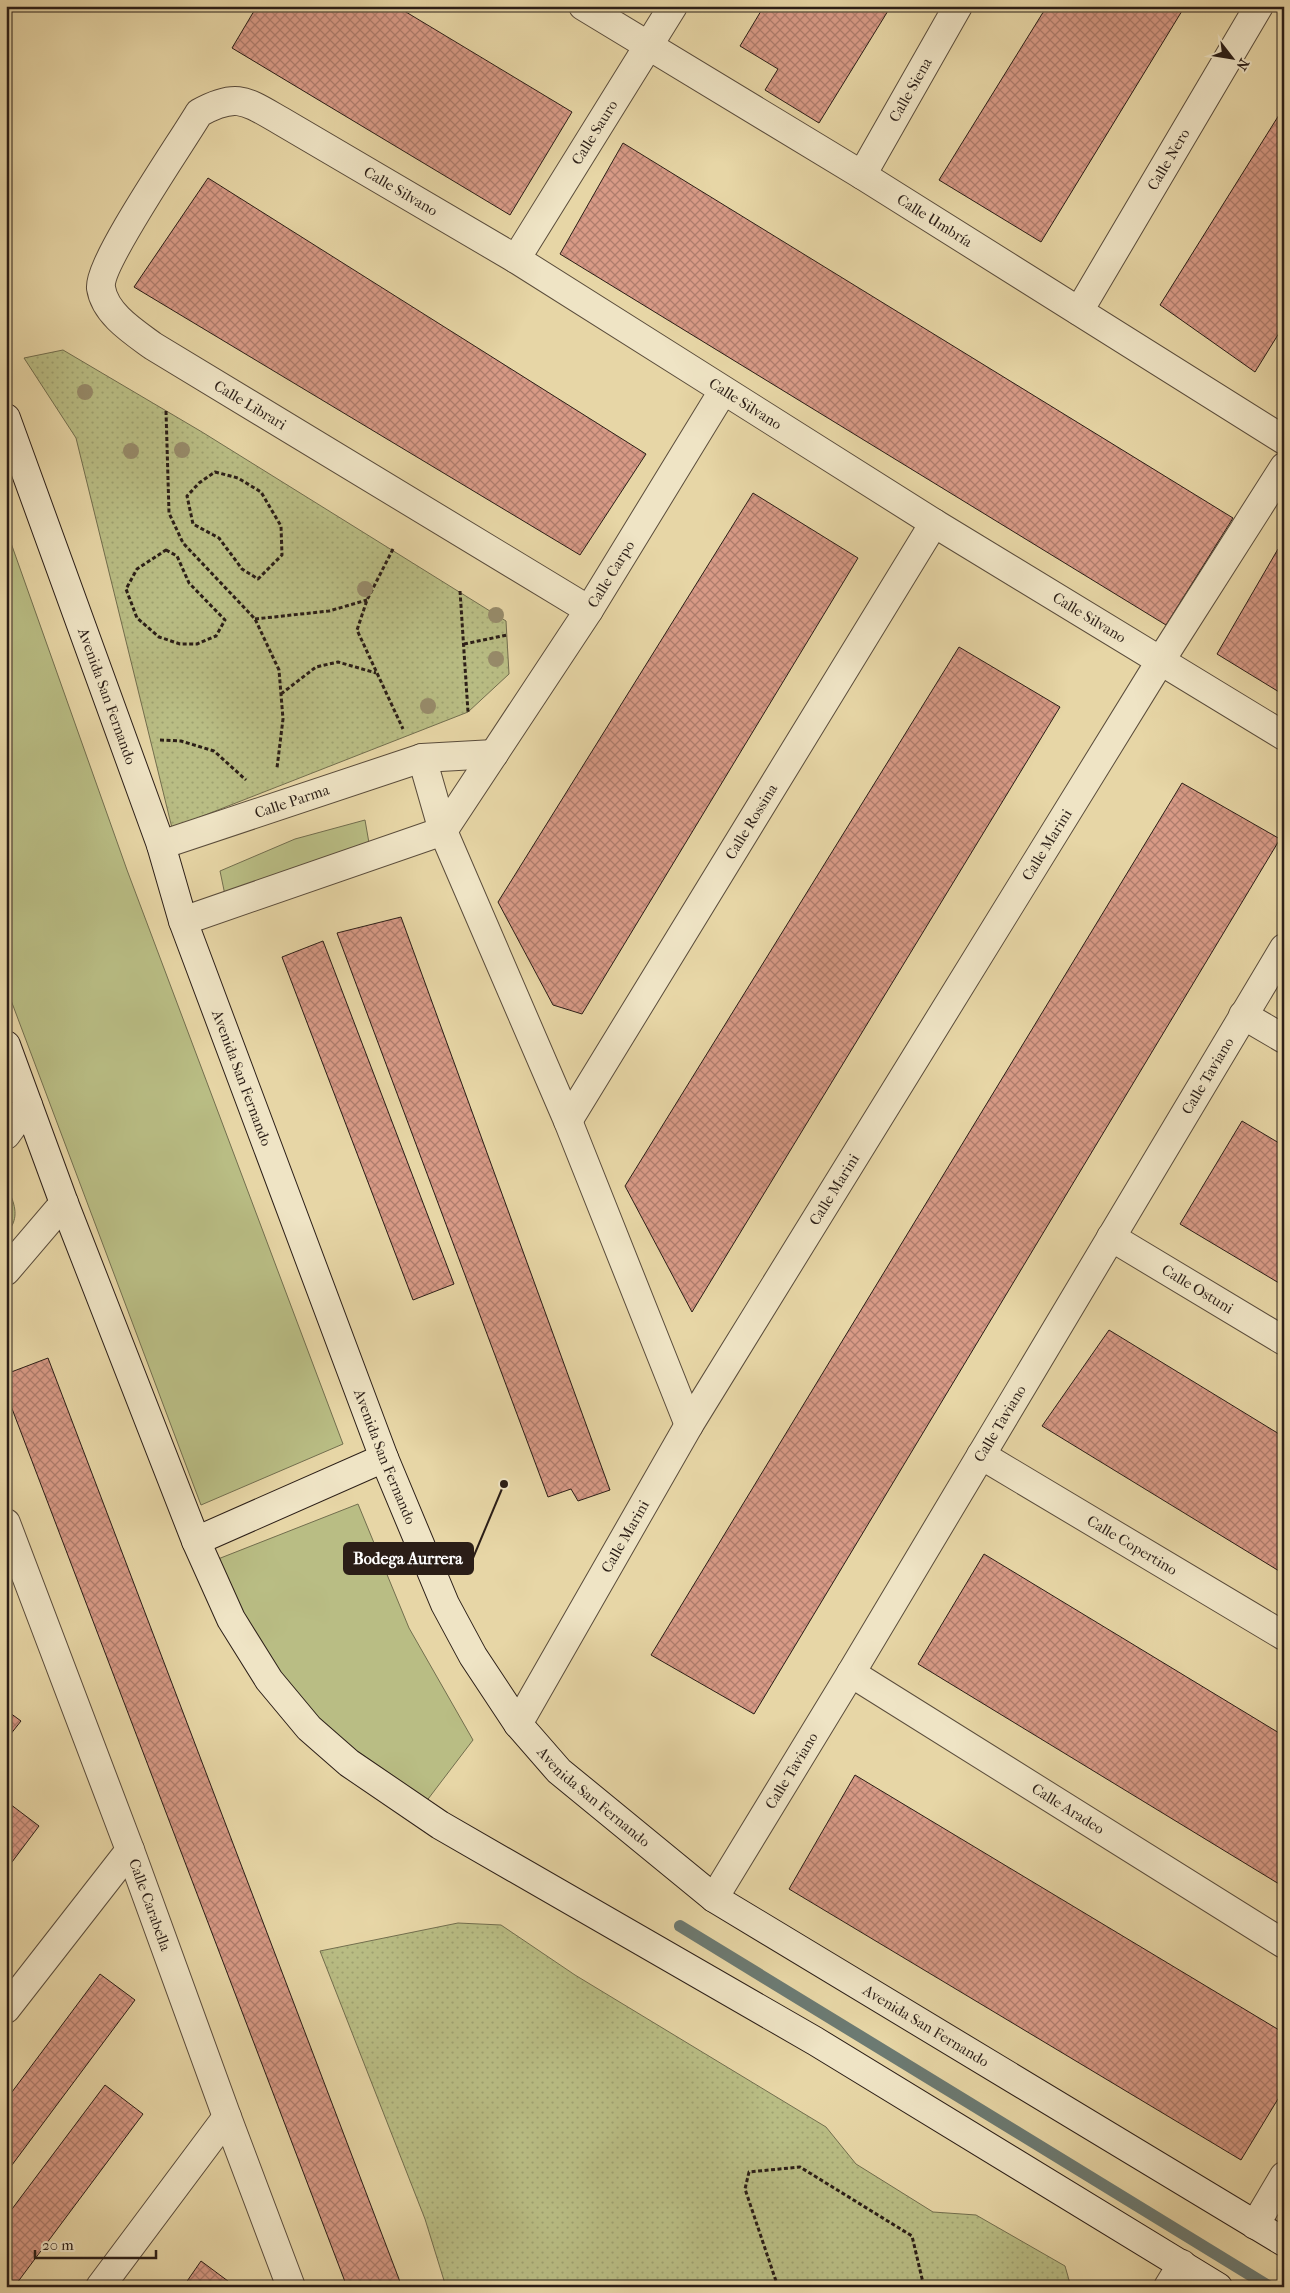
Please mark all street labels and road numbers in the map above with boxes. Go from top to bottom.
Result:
street label: Calle Siena [885,54,936,125]
street label: Calle Sauro [568,96,622,168]
street label: Calle Nero [1143,125,1194,193]
street label: Calle Silvano [360,163,441,220]
street label: Calle Umbría [894,190,977,252]
street label: Calle Silvano [706,374,785,434]
street label: Calle Librari [211,376,290,434]
street label: Calle Carpo [584,537,638,611]
street label: Calle Silvano [1049,588,1130,647]
street label: Avenida San Fernando [74,625,140,767]
street label: Calle Parma [252,780,333,822]
street label: Calle Rossina [721,780,782,863]
street label: Calle Marini [1018,805,1076,884]
street label: Avenida San Fernando [208,1006,276,1149]
street label: Calle Taviano [1178,1034,1238,1118]
street label: Calle Marini [805,1150,863,1229]
street label: Calle Ostuni [1158,1261,1237,1318]
street label: Calle Taviano [970,1381,1030,1465]
street label: Avenida San Fernando [350,1386,420,1528]
street label: Calle Marini [597,1497,653,1576]
street label: Calle Copertino [1084,1511,1181,1579]
street label: Calle Taviano [761,1729,822,1812]
street label: Avenida San Fernando [533,1743,654,1851]
street label: Calle Aradeo [1028,1779,1108,1838]
street label: Calle Carabella [125,1856,175,1954]
street label: Avenida San Fernando [859,1981,993,2071]

